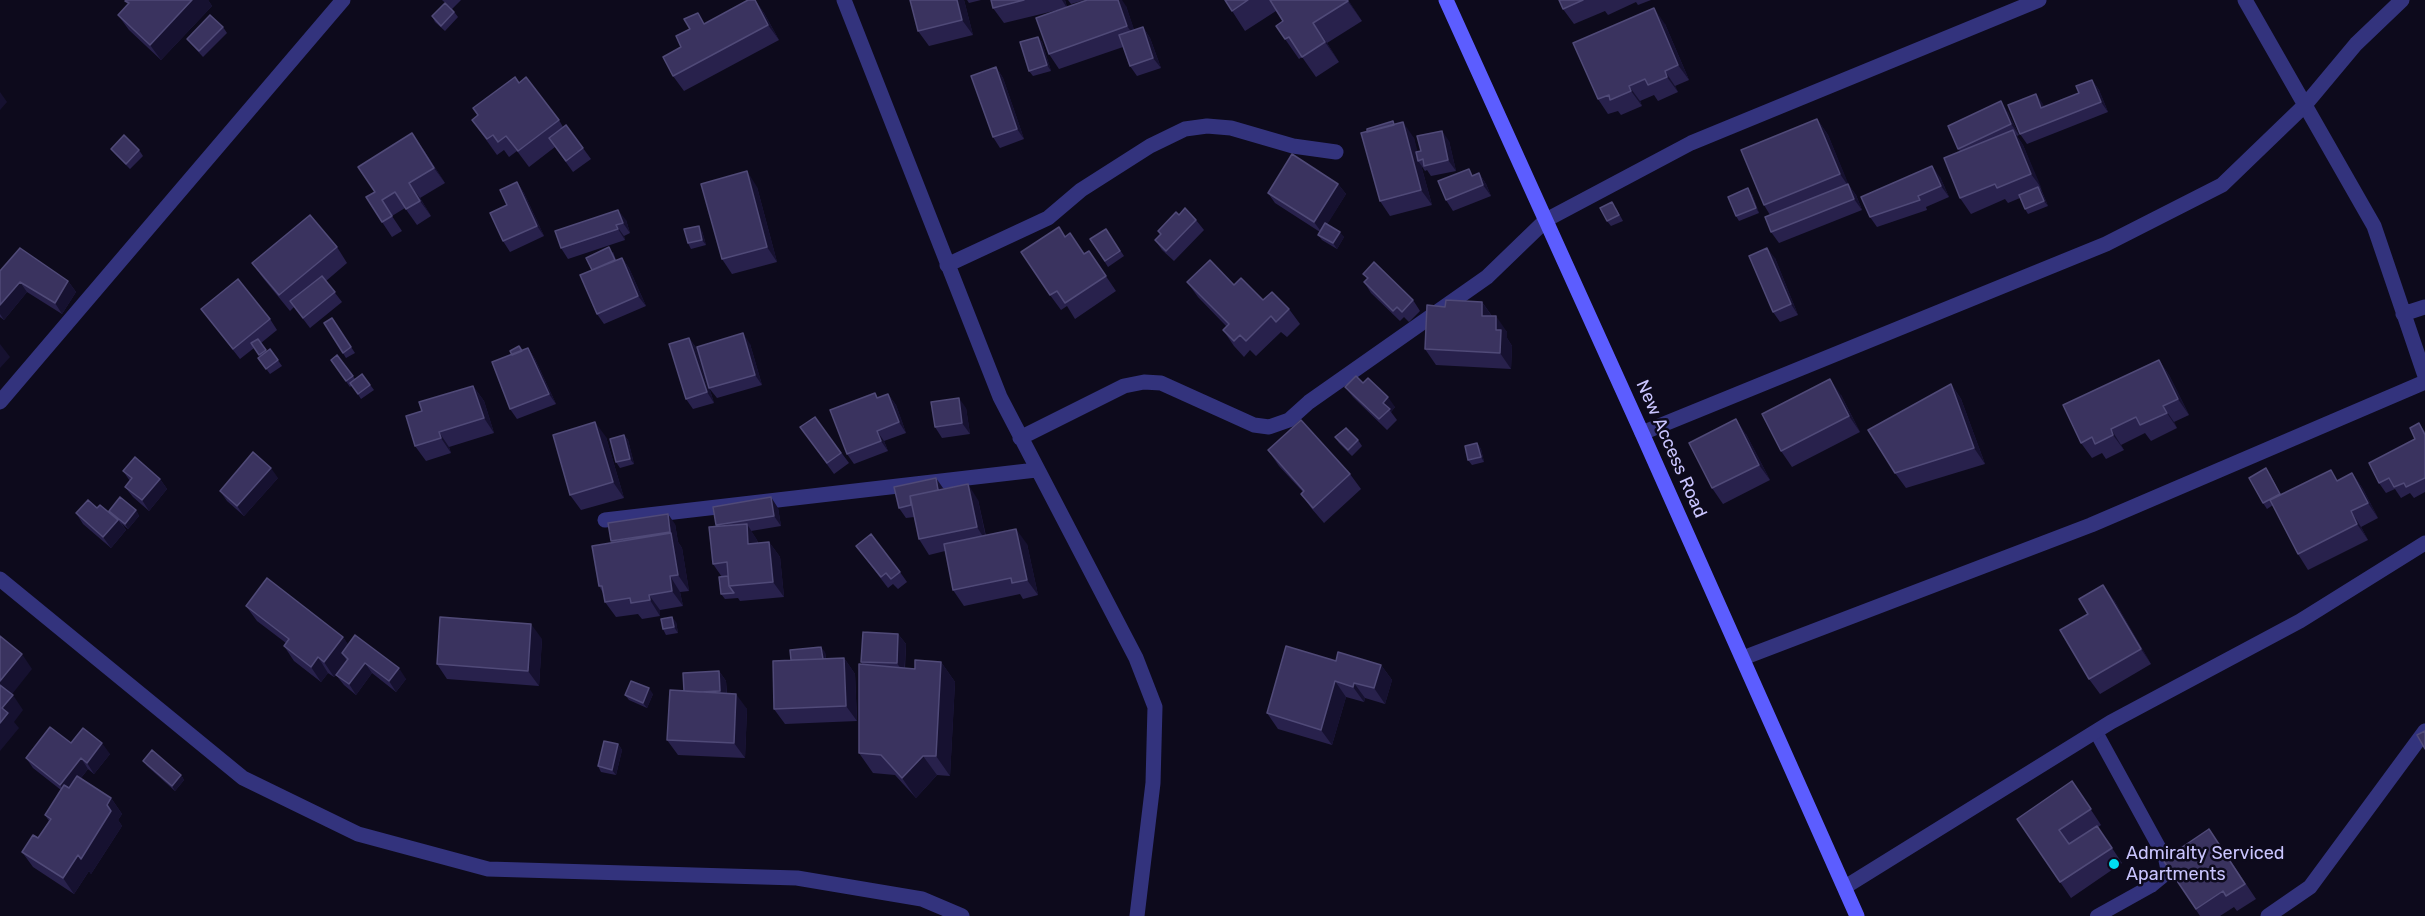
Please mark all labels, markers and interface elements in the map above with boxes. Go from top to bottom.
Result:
street label: New Access Road [1631,377,1711,521]
place label: Admiralty Serviced Apartments [2126,843,2285,886]
marker: Admiralty Serviced Apartments [2107,857,2121,871]

